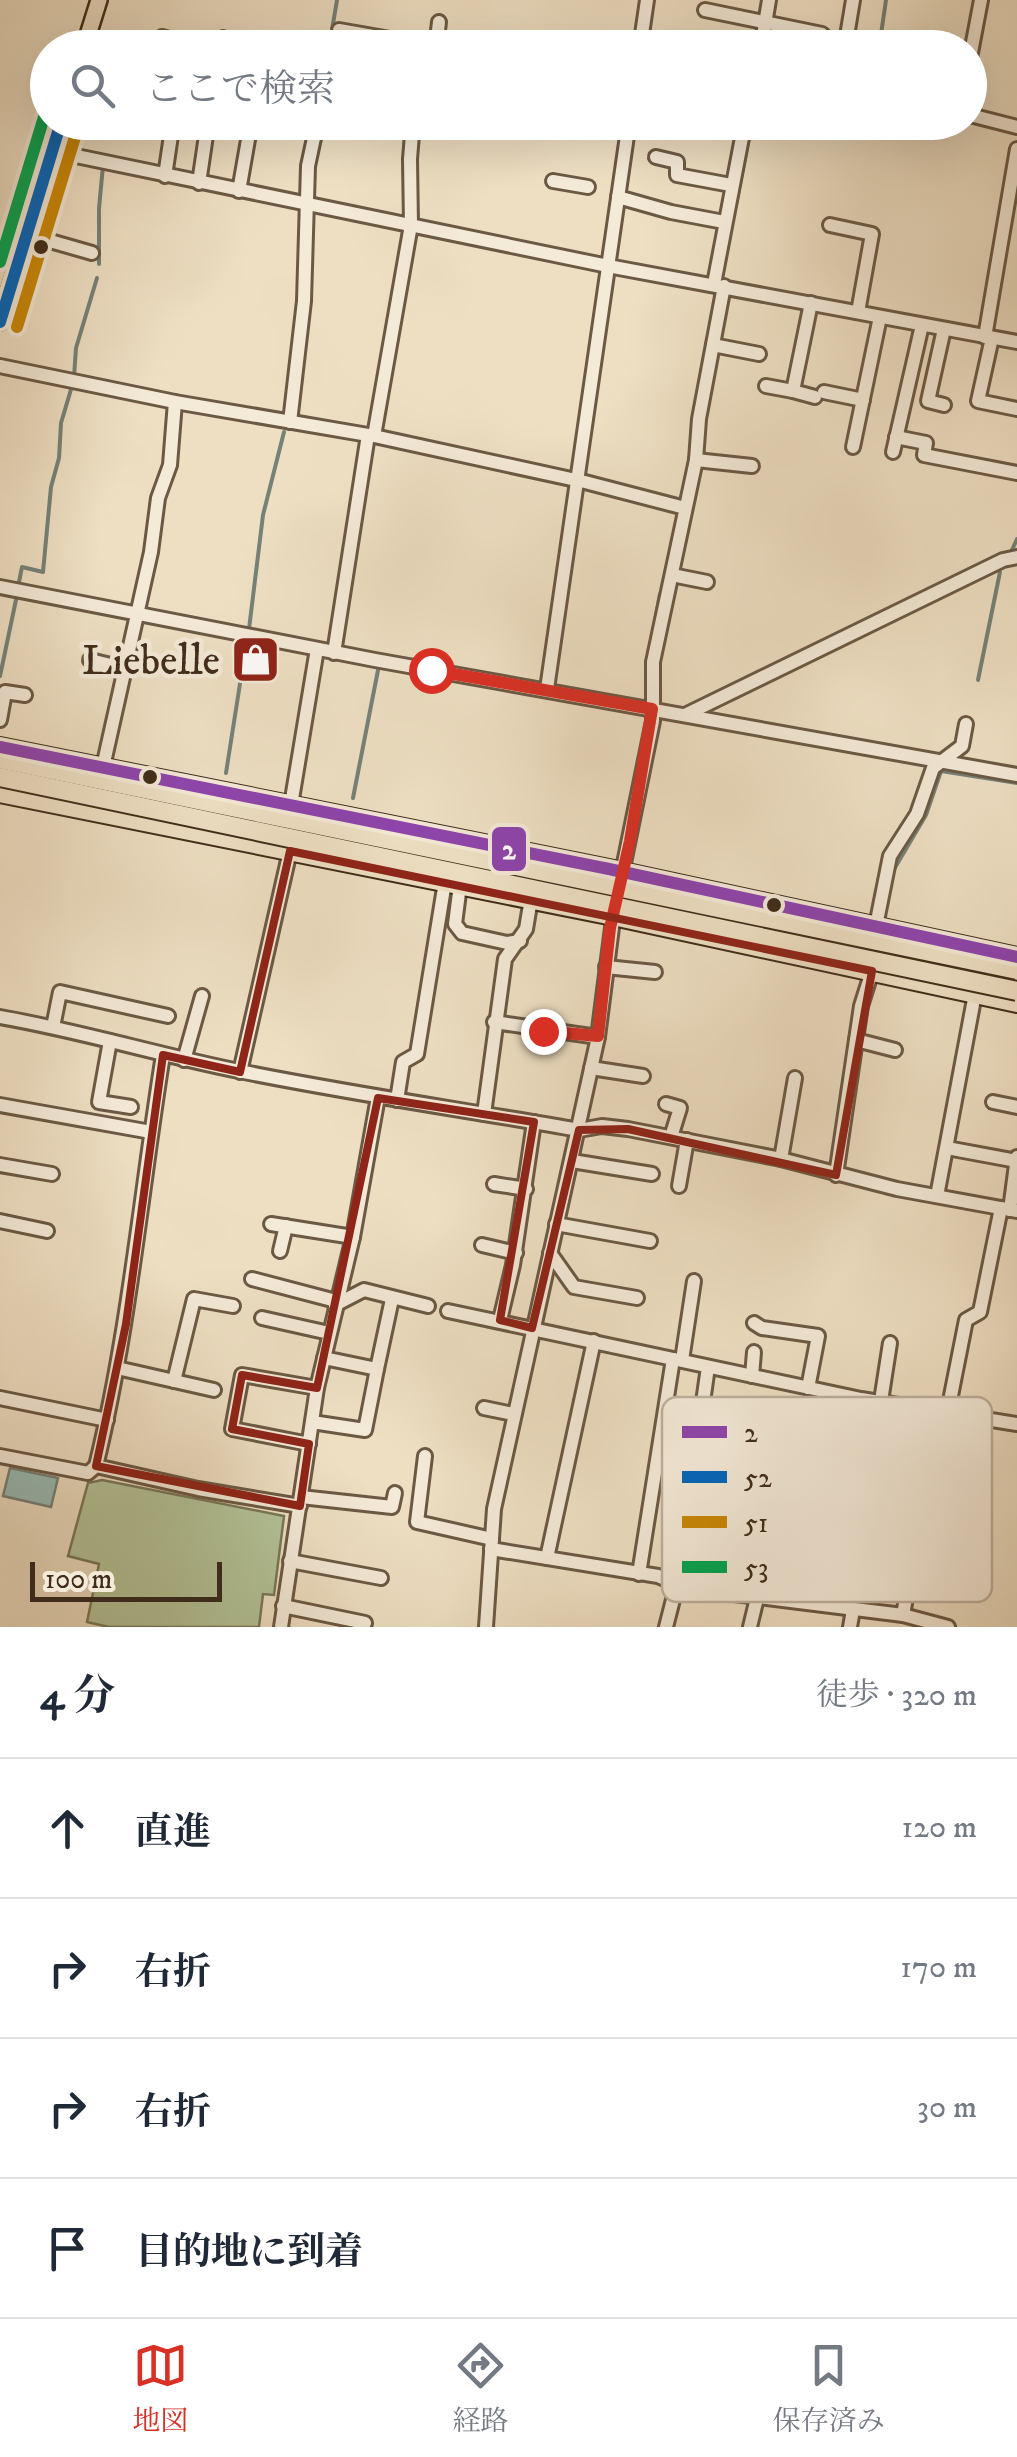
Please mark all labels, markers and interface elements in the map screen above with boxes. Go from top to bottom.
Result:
search box [30,30,987,140]
icon: search [65,58,120,113]
text: ここで検索 [145,66,335,114]
unlabelled marker [31,237,51,257]
shop icon: Liebelle [229,633,281,685]
place label: Liebelle [82,636,220,688]
route start [409,648,455,694]
unlabelled marker [140,767,160,787]
line badge: 2 [490,825,528,873]
text: 2 [502,833,516,868]
unlabelled marker [764,895,784,915]
route end [521,1009,567,1055]
legend [662,1397,992,1602]
text: 2 [744,1416,758,1451]
text: 52 [744,1461,772,1496]
text: 51 [744,1506,768,1541]
text: 53 [744,1551,768,1586]
scale bar [30,1557,222,1602]
text: 100 m [45,1562,112,1597]
text: 4 分 [40,1671,115,1723]
text: 徒歩 · 320 m [816,1676,977,1716]
icon: ahead [40,1801,95,1856]
text: 120 m [901,1808,977,1848]
text: 直進 [135,1809,211,1857]
icon: right [40,1941,95,1996]
text: 170 m [900,1948,977,1988]
text: 右折 [135,1949,211,1997]
icon: right [40,2081,95,2136]
text: 30 m [917,2088,977,2128]
text: 右折 [135,2089,211,2137]
icon: arrive [40,2221,95,2276]
text: 目的地に到着 [135,2229,363,2277]
tab: 地図 [132,2338,188,2439]
tab: 経路 [452,2338,509,2439]
tab: 保存済み [773,2338,885,2439]

